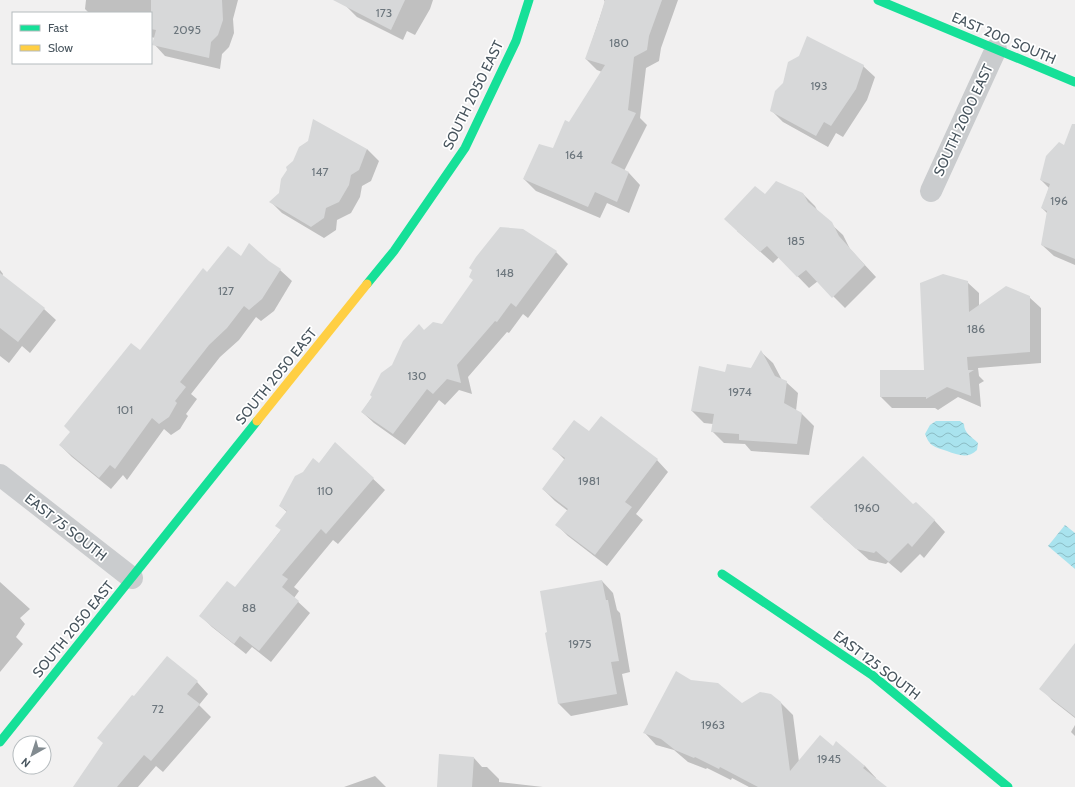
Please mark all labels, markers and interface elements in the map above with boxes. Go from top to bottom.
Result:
house number: 173 [376,5,392,20]
street label: EAST 200 SOUTH [949,8,1059,68]
legend [12,12,152,64]
text: Fast [48,20,68,35]
house number: 2095 [173,22,201,37]
house number: 180 [609,35,629,50]
street label: SOUTH 2050 EAST [439,37,507,153]
text: Slow [48,40,73,55]
street label: SOUTH 2000 EAST [929,61,997,179]
house number: 193 [810,78,828,93]
house number: 164 [565,147,583,162]
house number: 147 [312,164,328,179]
house number: 196 [1050,193,1068,208]
house number: 185 [787,233,805,248]
house number: 148 [496,265,514,280]
house number: 127 [218,283,234,298]
house number: 186 [967,321,985,336]
street label: SOUTH 2050 EAST [231,324,321,428]
house number: 130 [408,368,426,383]
house number: 1974 [728,384,752,399]
house number: 101 [117,402,133,417]
house number: 1981 [578,473,600,488]
house number: 110 [317,483,333,498]
street label: EAST 75 SOUTH [21,489,111,565]
house number: 1960 [854,500,880,515]
street label: SOUTH 2050 EAST [28,577,118,681]
house number: 88 [242,600,256,615]
street label: EAST 125 SOUTH [830,626,924,704]
house number: 1975 [568,636,592,651]
house number: 72 [152,701,164,716]
house number: 1963 [701,717,725,732]
north arrow [12,735,52,775]
house number: 1945 [817,751,841,766]
text: N [18,755,33,771]

